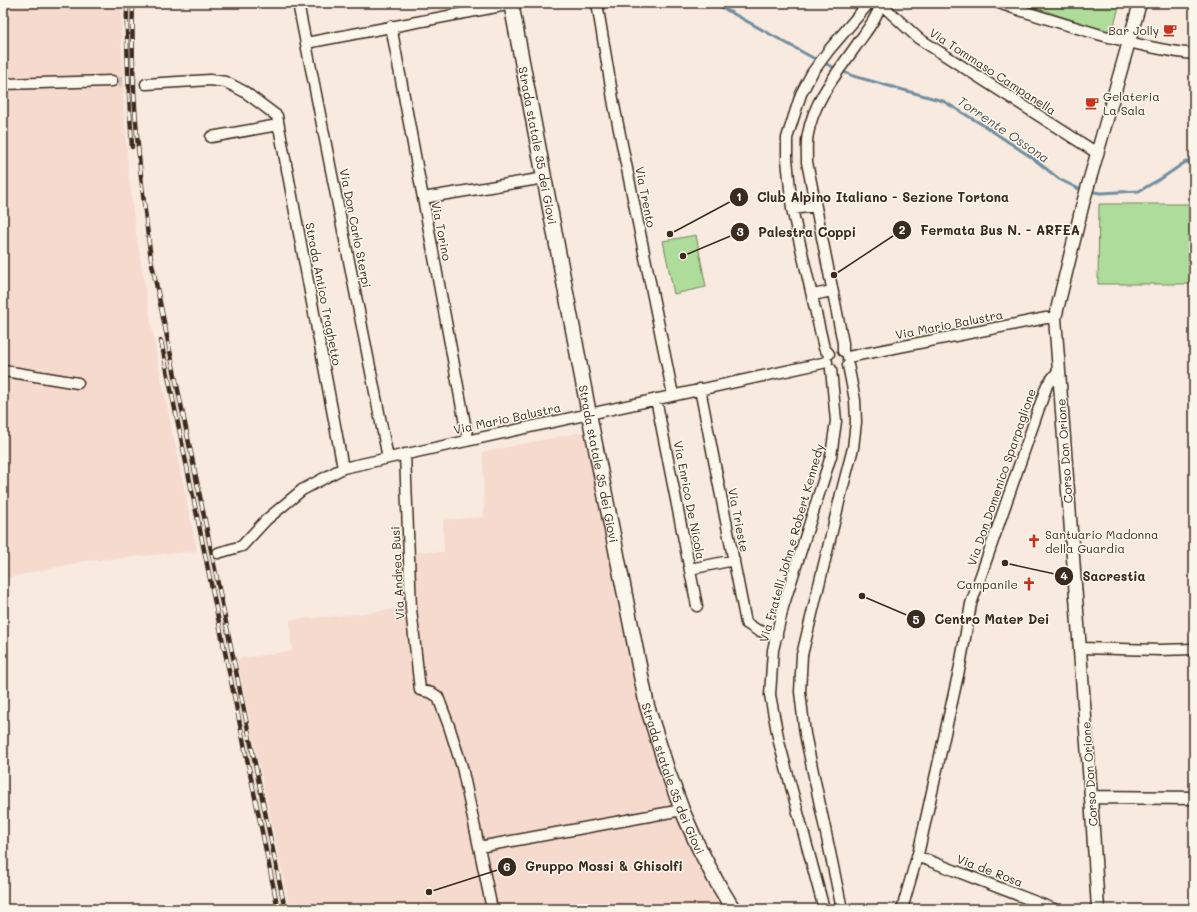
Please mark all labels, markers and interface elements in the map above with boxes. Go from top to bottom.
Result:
place label: Bar Jolly [1108,22,1159,38]
cafe icon: Bar Jolly [1162,22,1178,38]
street label: Via Tommaso Campanella [927,24,1059,118]
street label: Strada statale 35 dei Giovi [515,65,561,226]
place label: Gelateria La Sala [1103,88,1160,118]
water label: Torrente Ossona [955,92,1053,166]
cafe icon: Gelateria La Sala [1084,95,1100,111]
street label: Via Trento [632,165,660,229]
street label: Via Don Carlo Sterpi [337,167,375,289]
callout: Club Alpino Italiano - Sezione Tortona [729,184,1017,209]
text: 1 [736,188,742,204]
text: Club Alpino Italiano - Sezione Tortona [757,188,1009,205]
street label: Via Torino [428,200,456,262]
callout: Fermata Bus N. - ARFEA [892,218,1088,243]
callout: Palestra Coppi [730,220,864,245]
street label: Strada Antico Traghetto [302,221,346,367]
text: 2 [899,221,906,237]
text: Fermata Bus N. - ARFEA [920,221,1080,238]
text: 3 [736,223,744,239]
text: Palestra Coppi [758,223,856,240]
street label: Via Mario Balustra [894,306,1004,342]
street label: Strada statale 35 dei Giovi [576,383,622,544]
street label: Via Don Domenico Sparpaglione [963,386,1039,568]
street label: Corso Don Orione [1052,398,1076,504]
street label: Via Mario Balustra [452,399,562,437]
street label: Via Enrico De Nicola [671,439,709,561]
street label: Via Fratelli John e Robert Kennedy [755,442,827,644]
street label: Via Trieste [725,487,753,553]
street label: Via Andrea Busi [387,526,407,620]
place label: Santuario Madonna della Guardia [1045,526,1158,556]
church icon: Santuario Madonna della Guardia [1026,533,1042,549]
callout: Sacrestia [1054,564,1154,589]
text: 4 [1060,567,1068,583]
text: Sacrestia [1082,567,1146,584]
place label: Campanile [957,576,1018,592]
church icon: Campanile [1021,576,1037,592]
callout: Centro Mater Dei [906,607,1057,632]
text: Centro Mater Dei [935,610,1049,627]
text: 5 [912,611,920,627]
street label: Strada statale 35 dei Giovi [638,700,709,857]
street label: Corso Don Orione [1077,721,1101,827]
street label: Via de Rosa [955,850,1025,890]
callout: Gruppo Mossi & Ghisolfi [497,854,691,879]
text: Gruppo Mossi & Ghisolfi [525,857,683,874]
text: 6 [503,858,511,874]

